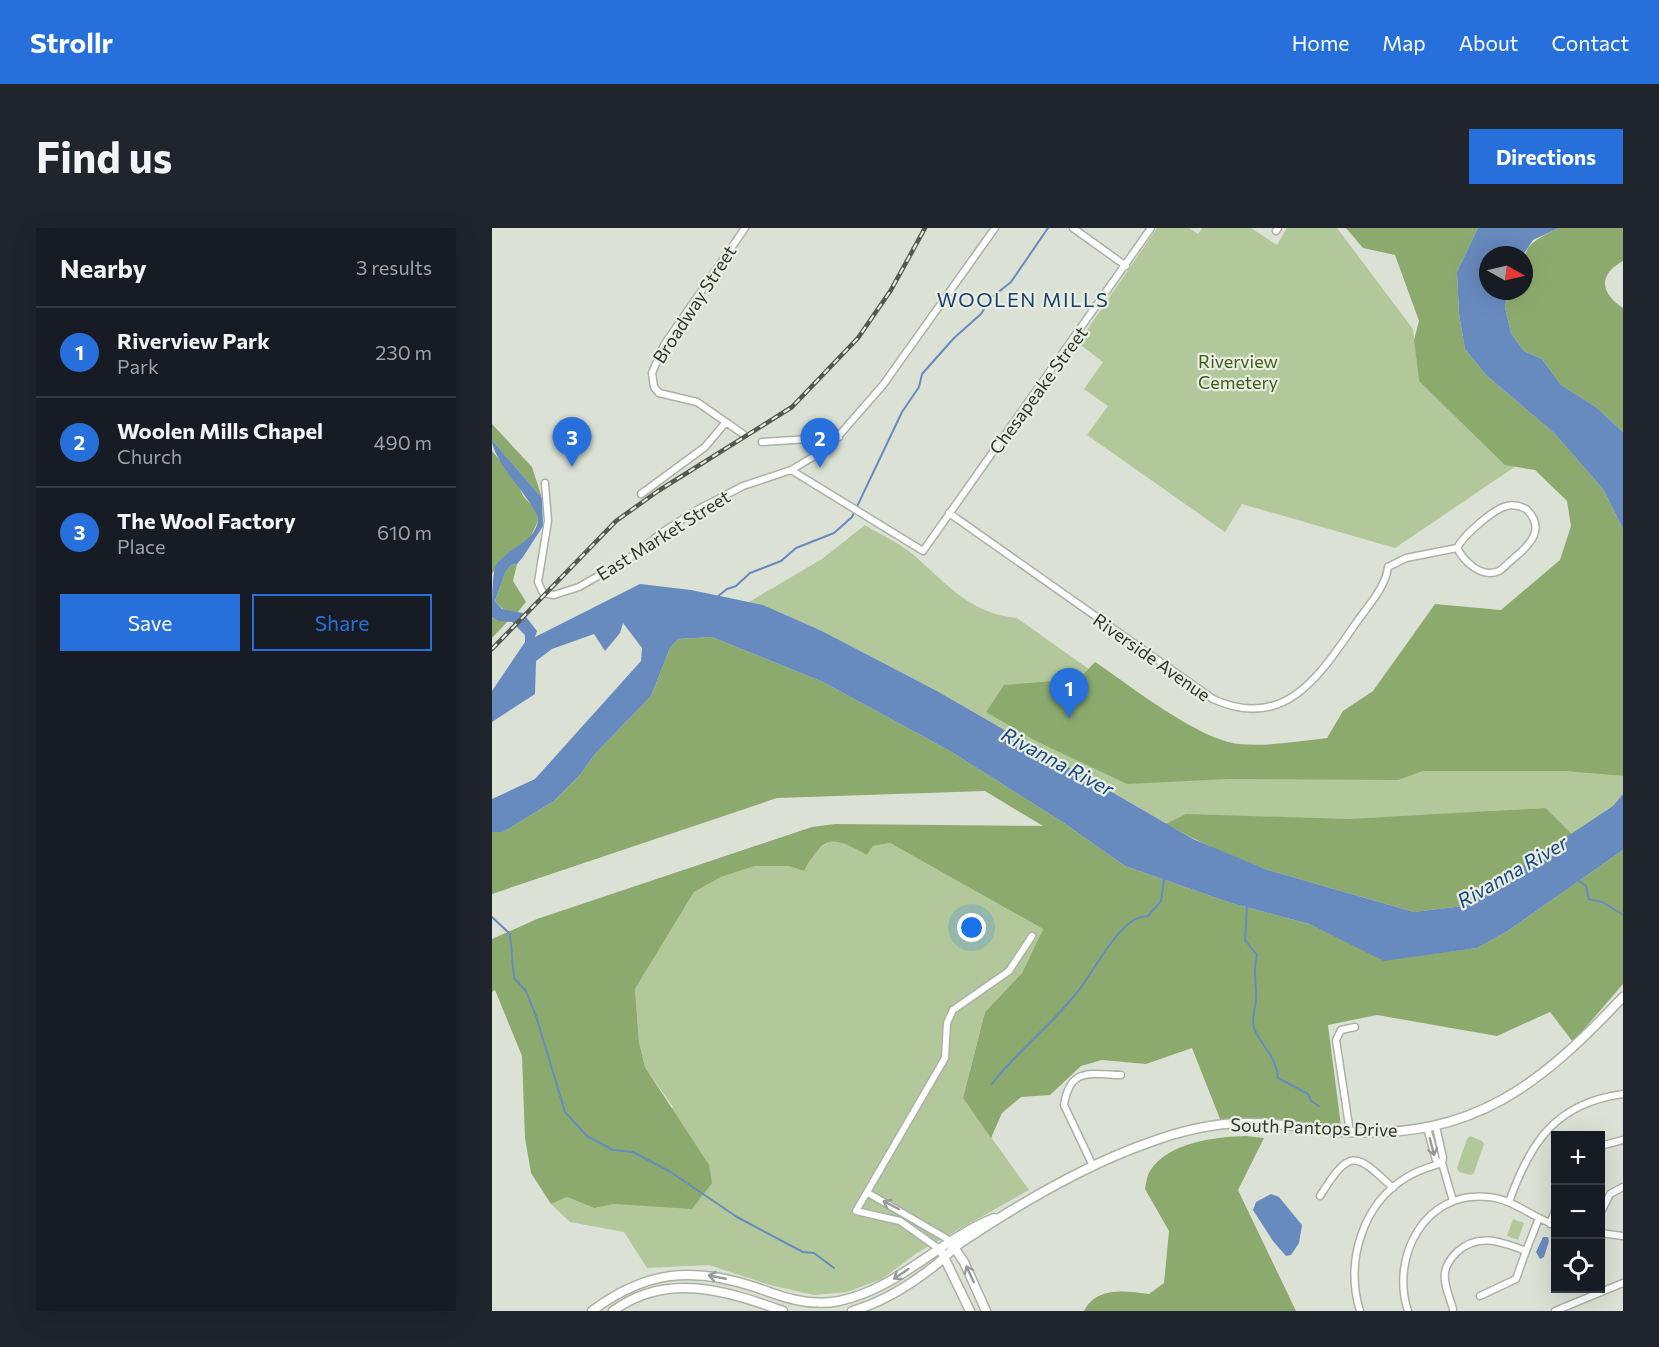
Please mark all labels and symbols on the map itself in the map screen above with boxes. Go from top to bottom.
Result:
street label: Broadway Street [648,241,740,367]
north arrow [1479,246,1533,300]
district label: WOOLEN MILLS [937,287,1109,311]
street label: Chesapeake Street [984,322,1092,458]
park label: Riverview Cemetery [1198,350,1278,393]
pin: 3 [552,418,592,467]
pin: 2 [800,418,840,468]
street label: East Market Street [592,485,734,585]
street label: Riverside Avenue [1089,608,1215,706]
pin: 1 [1050,668,1088,718]
water label: Rivanna River [998,721,1119,801]
water label: Rivanna River [1453,829,1572,912]
your location [957,913,986,942]
street label: South Pantops Drive [1230,1113,1398,1141]
one-way arrow [1427,1137,1438,1156]
one-way arrow [883,1199,900,1211]
one-way arrow [963,1266,975,1284]
one-way arrow [894,1268,910,1280]
one-way arrow [707,1271,727,1282]

